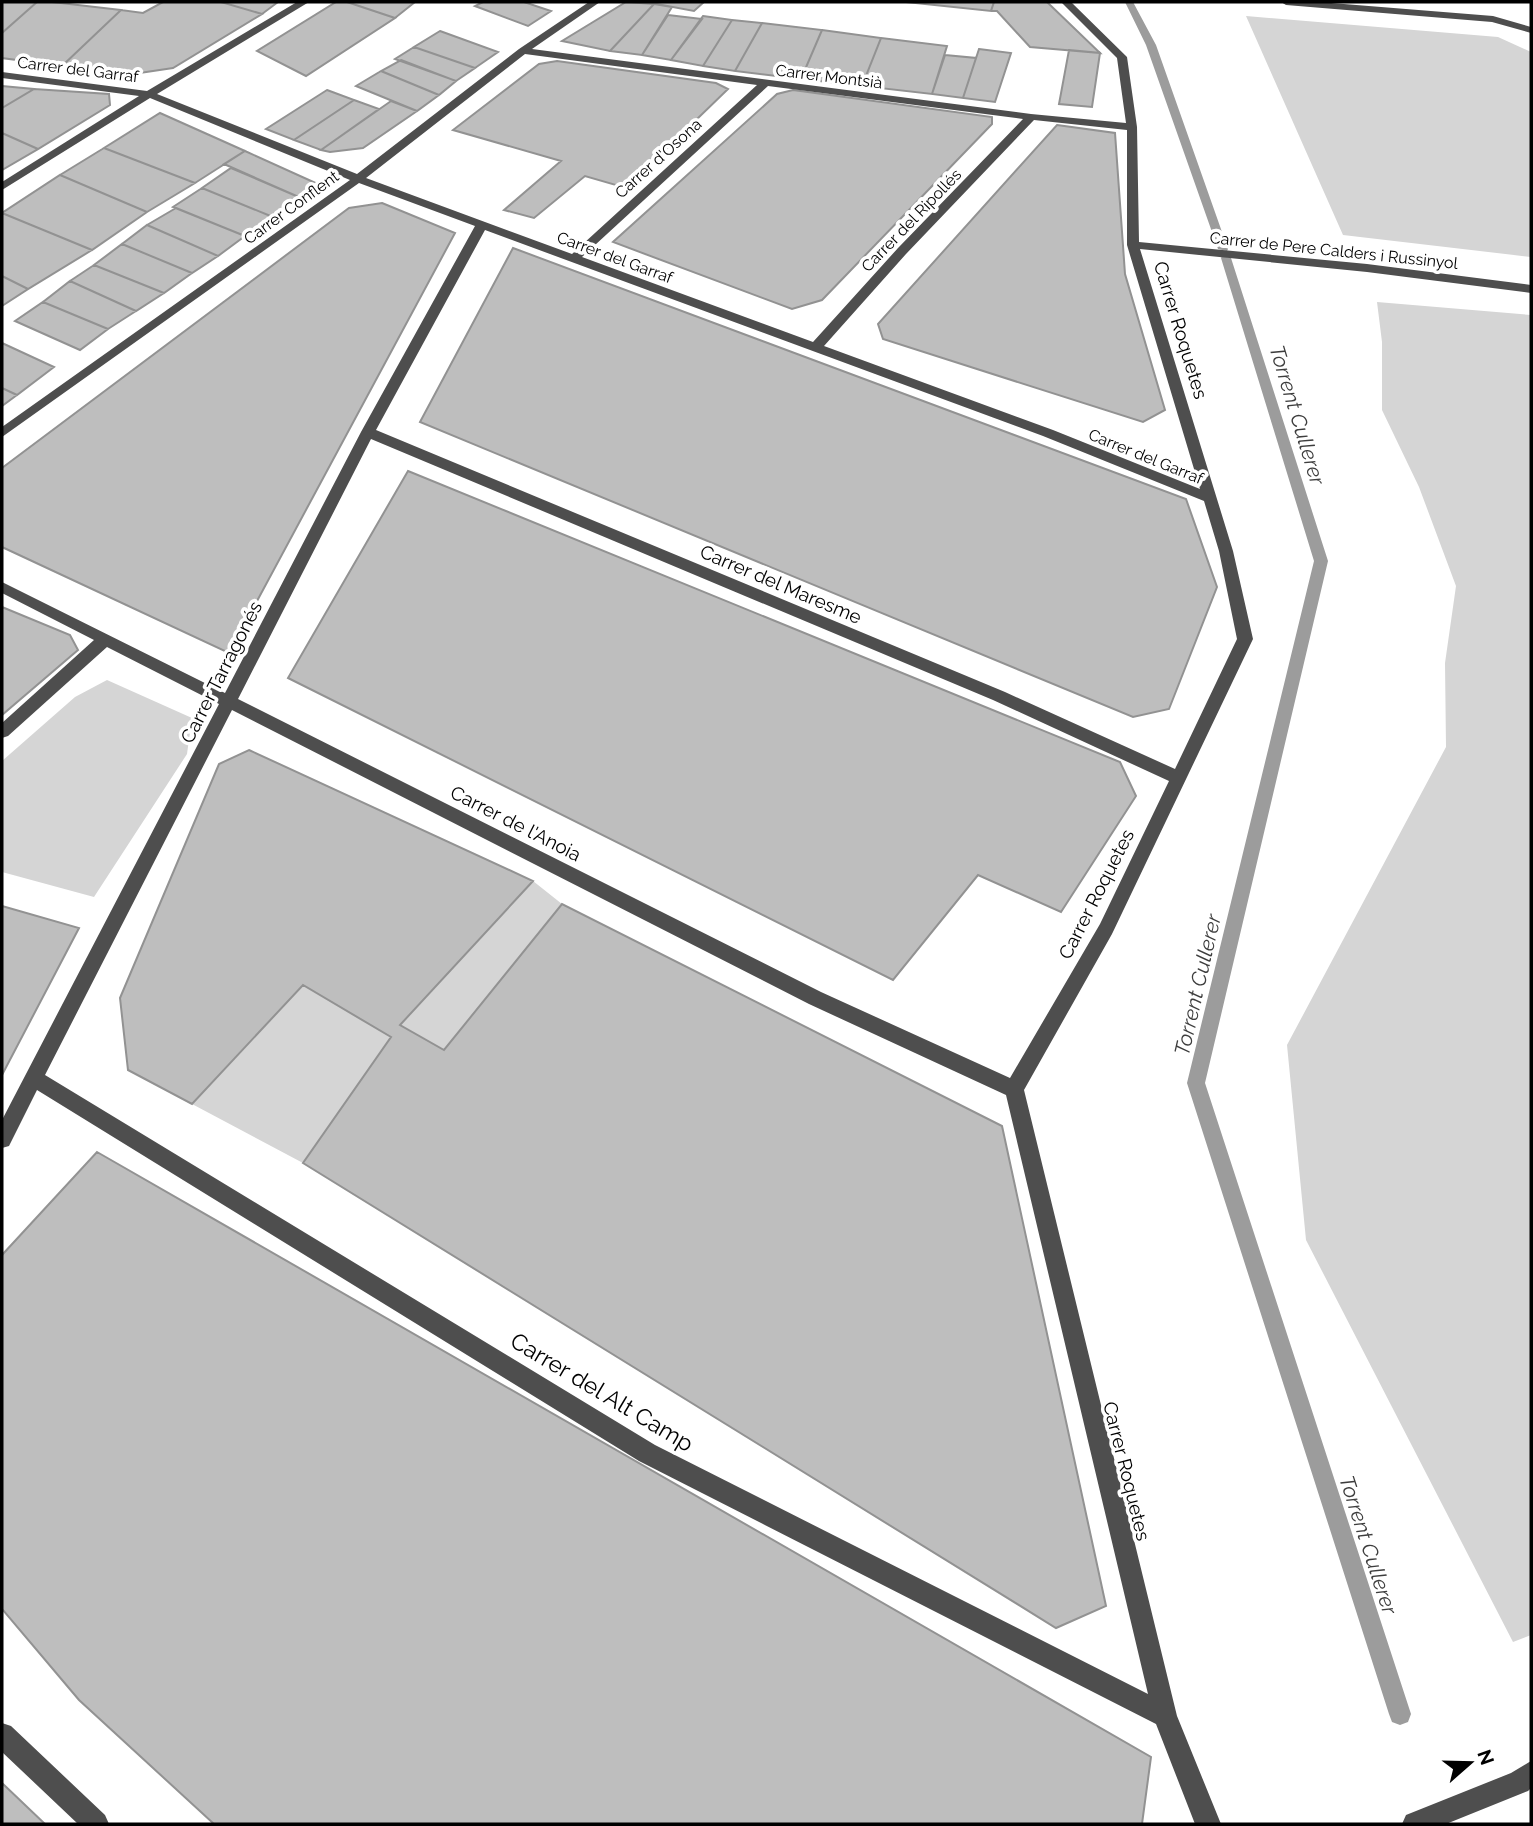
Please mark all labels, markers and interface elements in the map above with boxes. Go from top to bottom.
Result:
street label: Carrer del Garraf [16,53,140,86]
street label: Carrer Montsià [775,61,883,92]
street label: Carrer d'Osona [611,115,705,202]
street label: Carrer del Ripollés [857,165,966,276]
street label: Carrer Conflent [240,166,343,248]
street label: Carrer del Garraf [554,228,676,288]
street label: Carrer de Pere Calders i Russinyol [1209,228,1460,273]
street label: Carrer Roquetes [1150,259,1212,401]
water label: Torrent Cullerer [1264,342,1331,488]
street label: Carrer del Garraf [1086,425,1207,488]
street label: Carrer del Maresme [697,540,865,628]
street label: Carrer Tarragonés [176,597,266,747]
street label: Carrer de l'Anoia [447,781,585,865]
street label: Carrer Roquetes [1054,825,1138,963]
water label: Torrent Cullerer [1169,911,1226,1058]
street label: Carrer del Alt Camp [506,1326,699,1457]
street label: Carrer Roquetes [1099,1399,1155,1543]
water label: Torrent Cullerer [1334,1472,1403,1618]
north arrow [1435,1728,1505,1798]
text: N [1473,1747,1499,1768]

